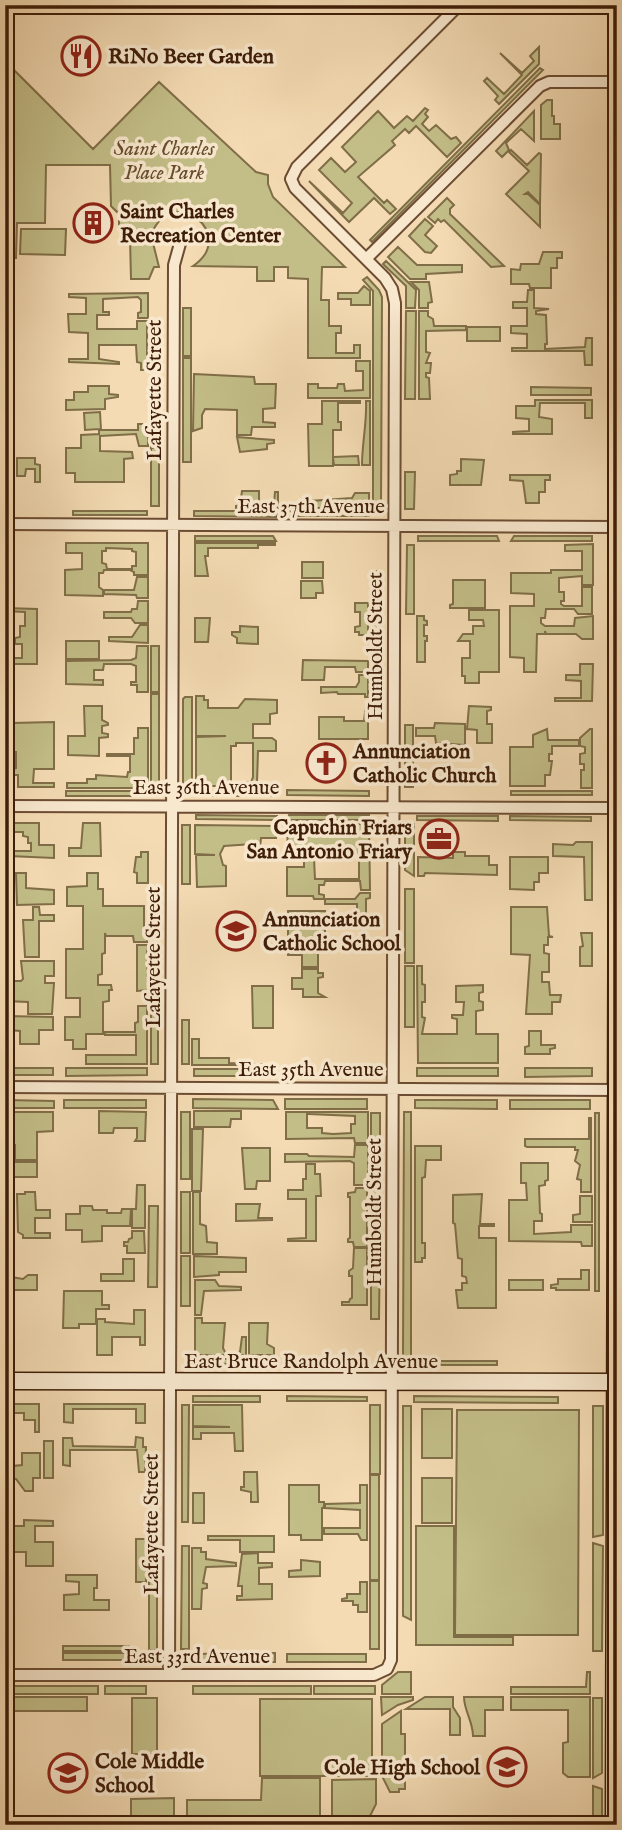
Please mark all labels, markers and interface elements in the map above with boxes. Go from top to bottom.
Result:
restaurant icon: RiNo Beer Garden [60,35,102,77]
place label: RiNo Beer Garden [108,44,274,71]
park label: Saint Charles Place Park [114,136,215,187]
place label: Saint Charles Recreation Center [120,199,281,250]
building icon: Saint Charles Recreation Center [72,202,114,244]
street label: Lafayette Street [142,319,169,461]
street label: East 37th Avenue [237,494,385,521]
street label: Humboldt Street [363,572,390,720]
place label: Annunciation Catholic Church [352,739,497,790]
church icon: Annunciation Catholic Church [305,742,347,784]
street label: East 36th Avenue [133,775,280,802]
place label: Capuchin Friars San Antonio Friary [247,815,413,866]
office icon: Capuchin Friars San Antonio Friary [418,818,460,860]
street label: Lafayette Street [141,886,168,1028]
place label: Annunciation Catholic School [262,907,402,958]
school or university icon: Annunciation Catholic School [215,910,257,952]
street label: East 35th Avenue [238,1057,384,1084]
street label: Humboldt Street [362,1138,389,1286]
street label: East Bruce Randolph Avenue [184,1349,438,1376]
street label: Lafayette Street [139,1453,166,1595]
street label: East 33rd Avenue [124,1644,270,1671]
school or university icon: Cole High School [486,1746,528,1788]
place label: Cole Middle School [95,1749,204,1800]
school or university icon: Cole Middle School [47,1752,89,1794]
place label: Cole High School [324,1755,481,1782]

